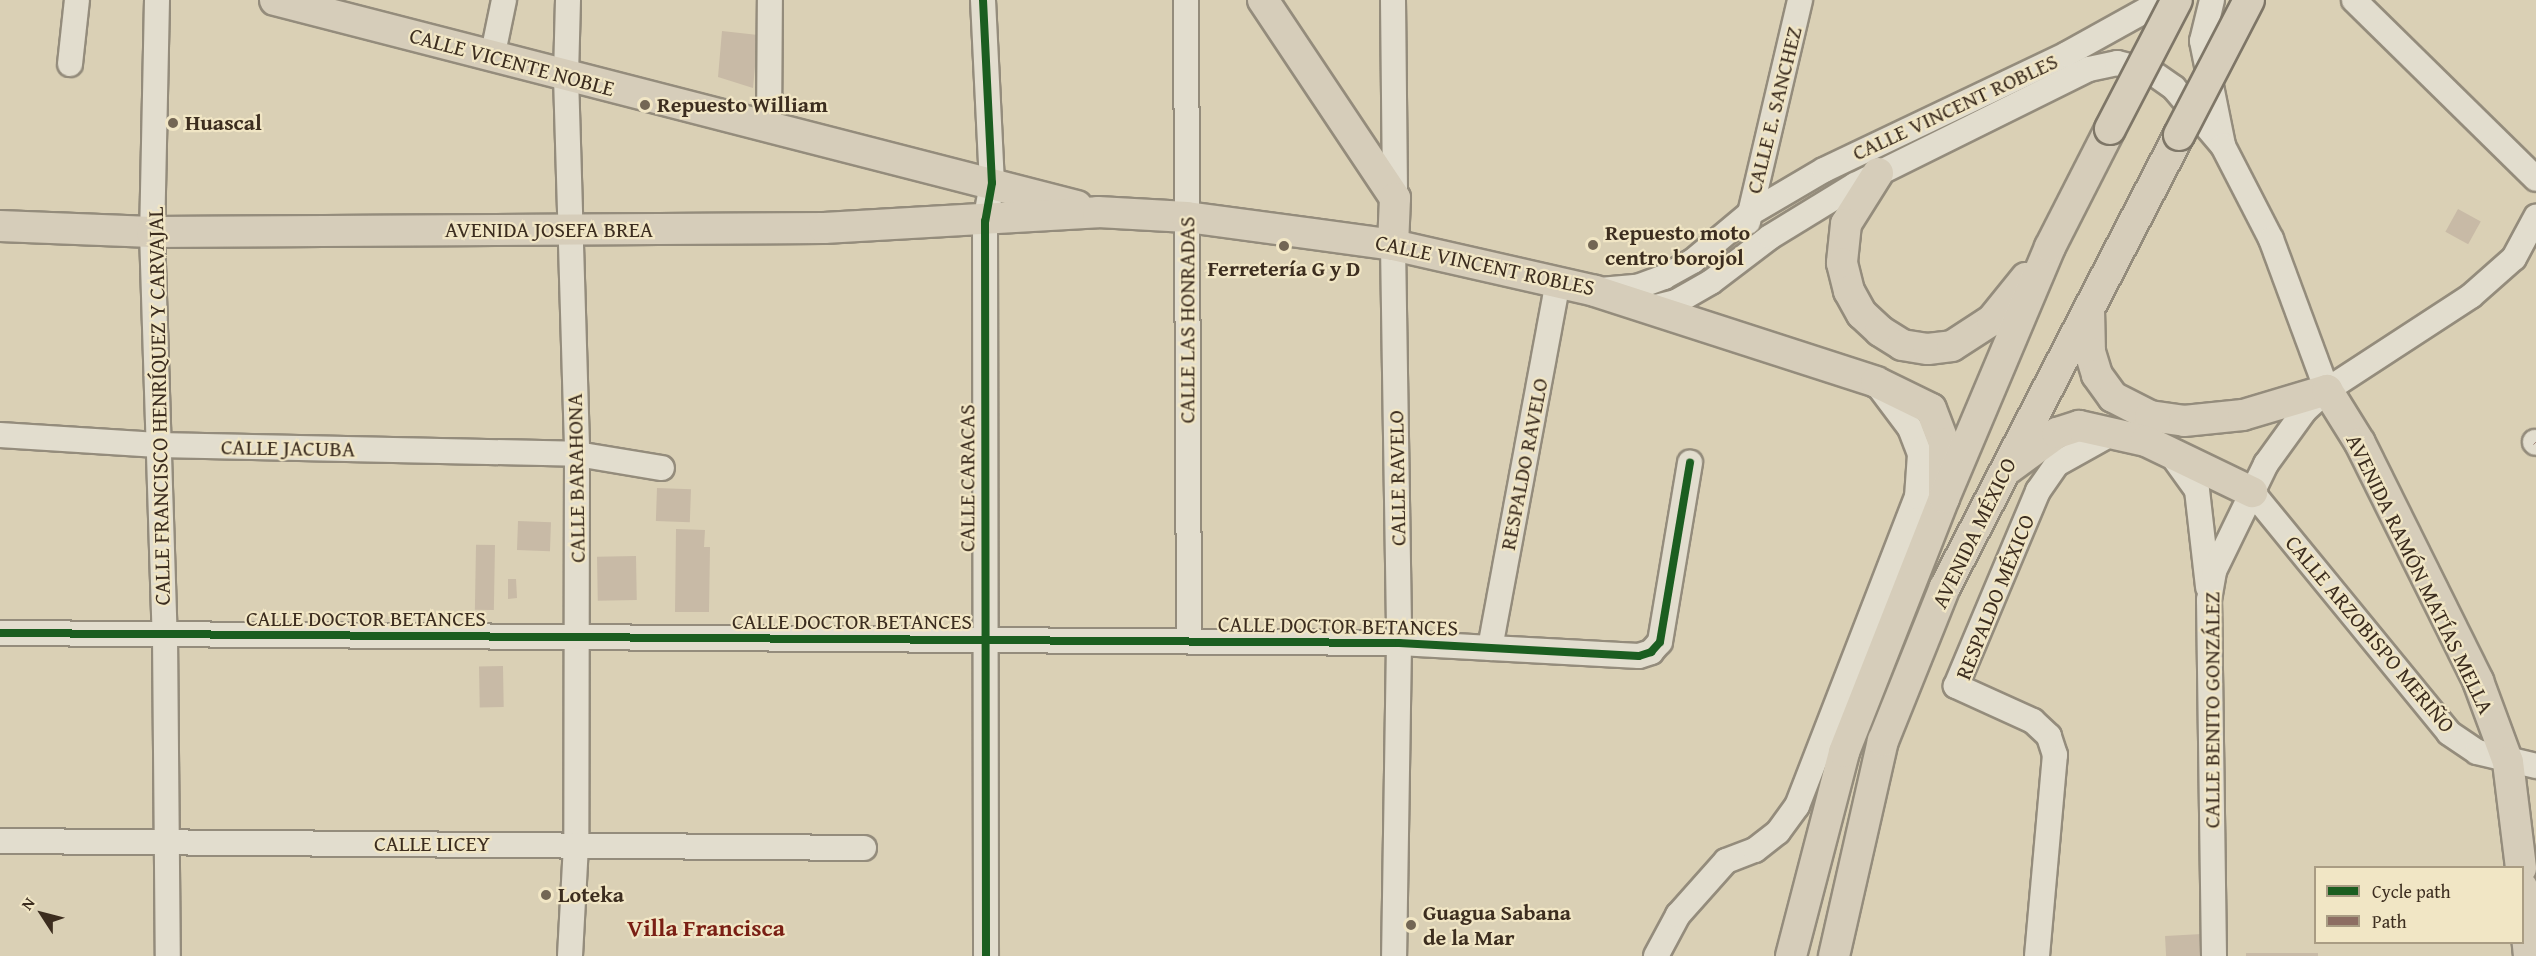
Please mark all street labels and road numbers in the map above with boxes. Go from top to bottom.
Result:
street label: CALLE VICENTE NOBLE [407,22,617,102]
street label: CALLE E. SANCHEZ [1740,24,1808,196]
street label: CALLE VINCENT ROBLES [1848,48,2062,166]
street label: CALLE FRANCISCO HENRÍQUEZ Y CARVAJAL [142,206,176,606]
street label: AVENIDA JOSEFA BREA [445,217,653,243]
street label: CALLE LAS HONRADAS [1174,217,1200,423]
street label: CALLE VINCENT ROBLES [1373,229,1597,301]
street label: RESPALDO RAVELO [1494,376,1554,552]
street label: CALLE BARAHONA [561,393,591,563]
street label: CALLE CARACAS [954,404,980,552]
street label: CALLE RAVELO [1383,410,1411,546]
street label: AVENIDA RAMÓN MATÍAS MELLA [2341,430,2499,718]
street label: CALLE JACUBA [221,434,355,462]
street label: AVENIDA MÉXICO [1926,453,2022,613]
street label: RESPALDO MÉXICO [1950,511,2040,683]
street label: CALLE ARZOBISPO MERIÑO [2280,530,2460,738]
street label: CALLE BENITO GONZÁLEZ [2199,592,2225,828]
street label: CALLE DOCTOR BETANCES [246,606,486,632]
street label: CALLE DOCTOR BETANCES [732,609,972,635]
street label: CALLE DOCTOR BETANCES [1218,611,1458,641]
street label: CALLE LICEY [374,831,490,857]

